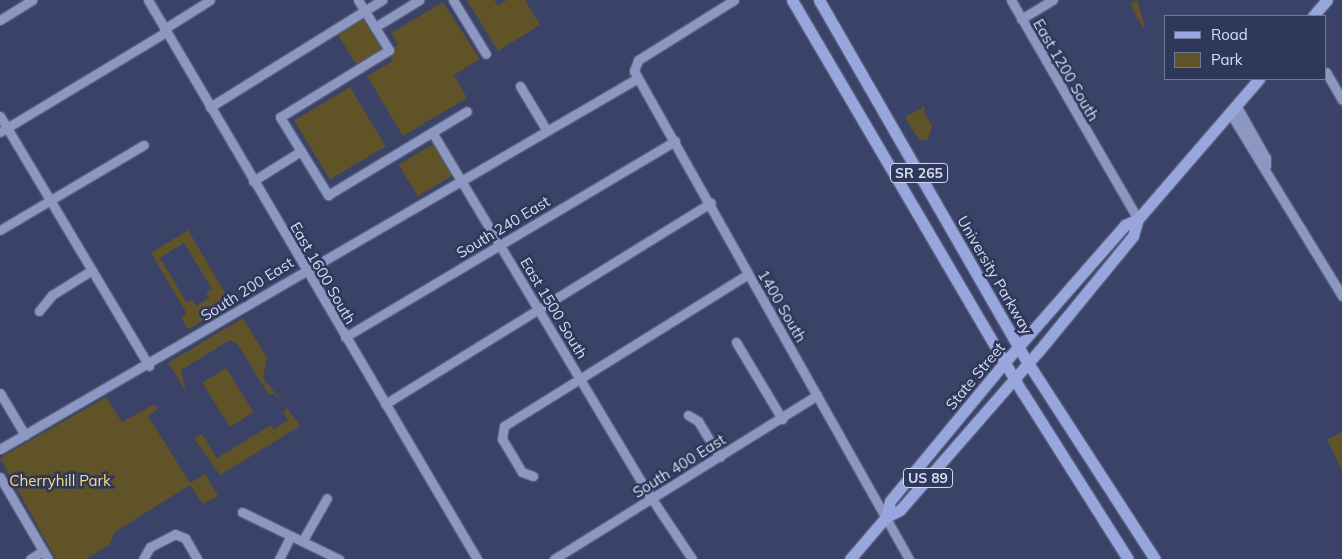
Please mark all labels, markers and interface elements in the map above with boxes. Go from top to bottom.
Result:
legend [1164,15,1327,80]
street label: East 1200 South [1030,16,1102,124]
text: Road [1211,25,1248,44]
text: Park [1211,50,1243,69]
road number: SR 265 [889,162,949,184]
street label: South 240 East [453,192,553,262]
street label: University Parkway [954,212,1036,338]
street label: East 1600 South [287,219,359,327]
street label: South 200 East [197,253,297,325]
street label: East 1500 South [517,254,591,362]
street label: 1400 South [754,267,810,345]
street label: State Street [942,339,1008,413]
street label: South 400 East [629,430,729,502]
road number: US 89 [902,466,954,489]
park label: Cherryhill Park [9,472,111,490]

